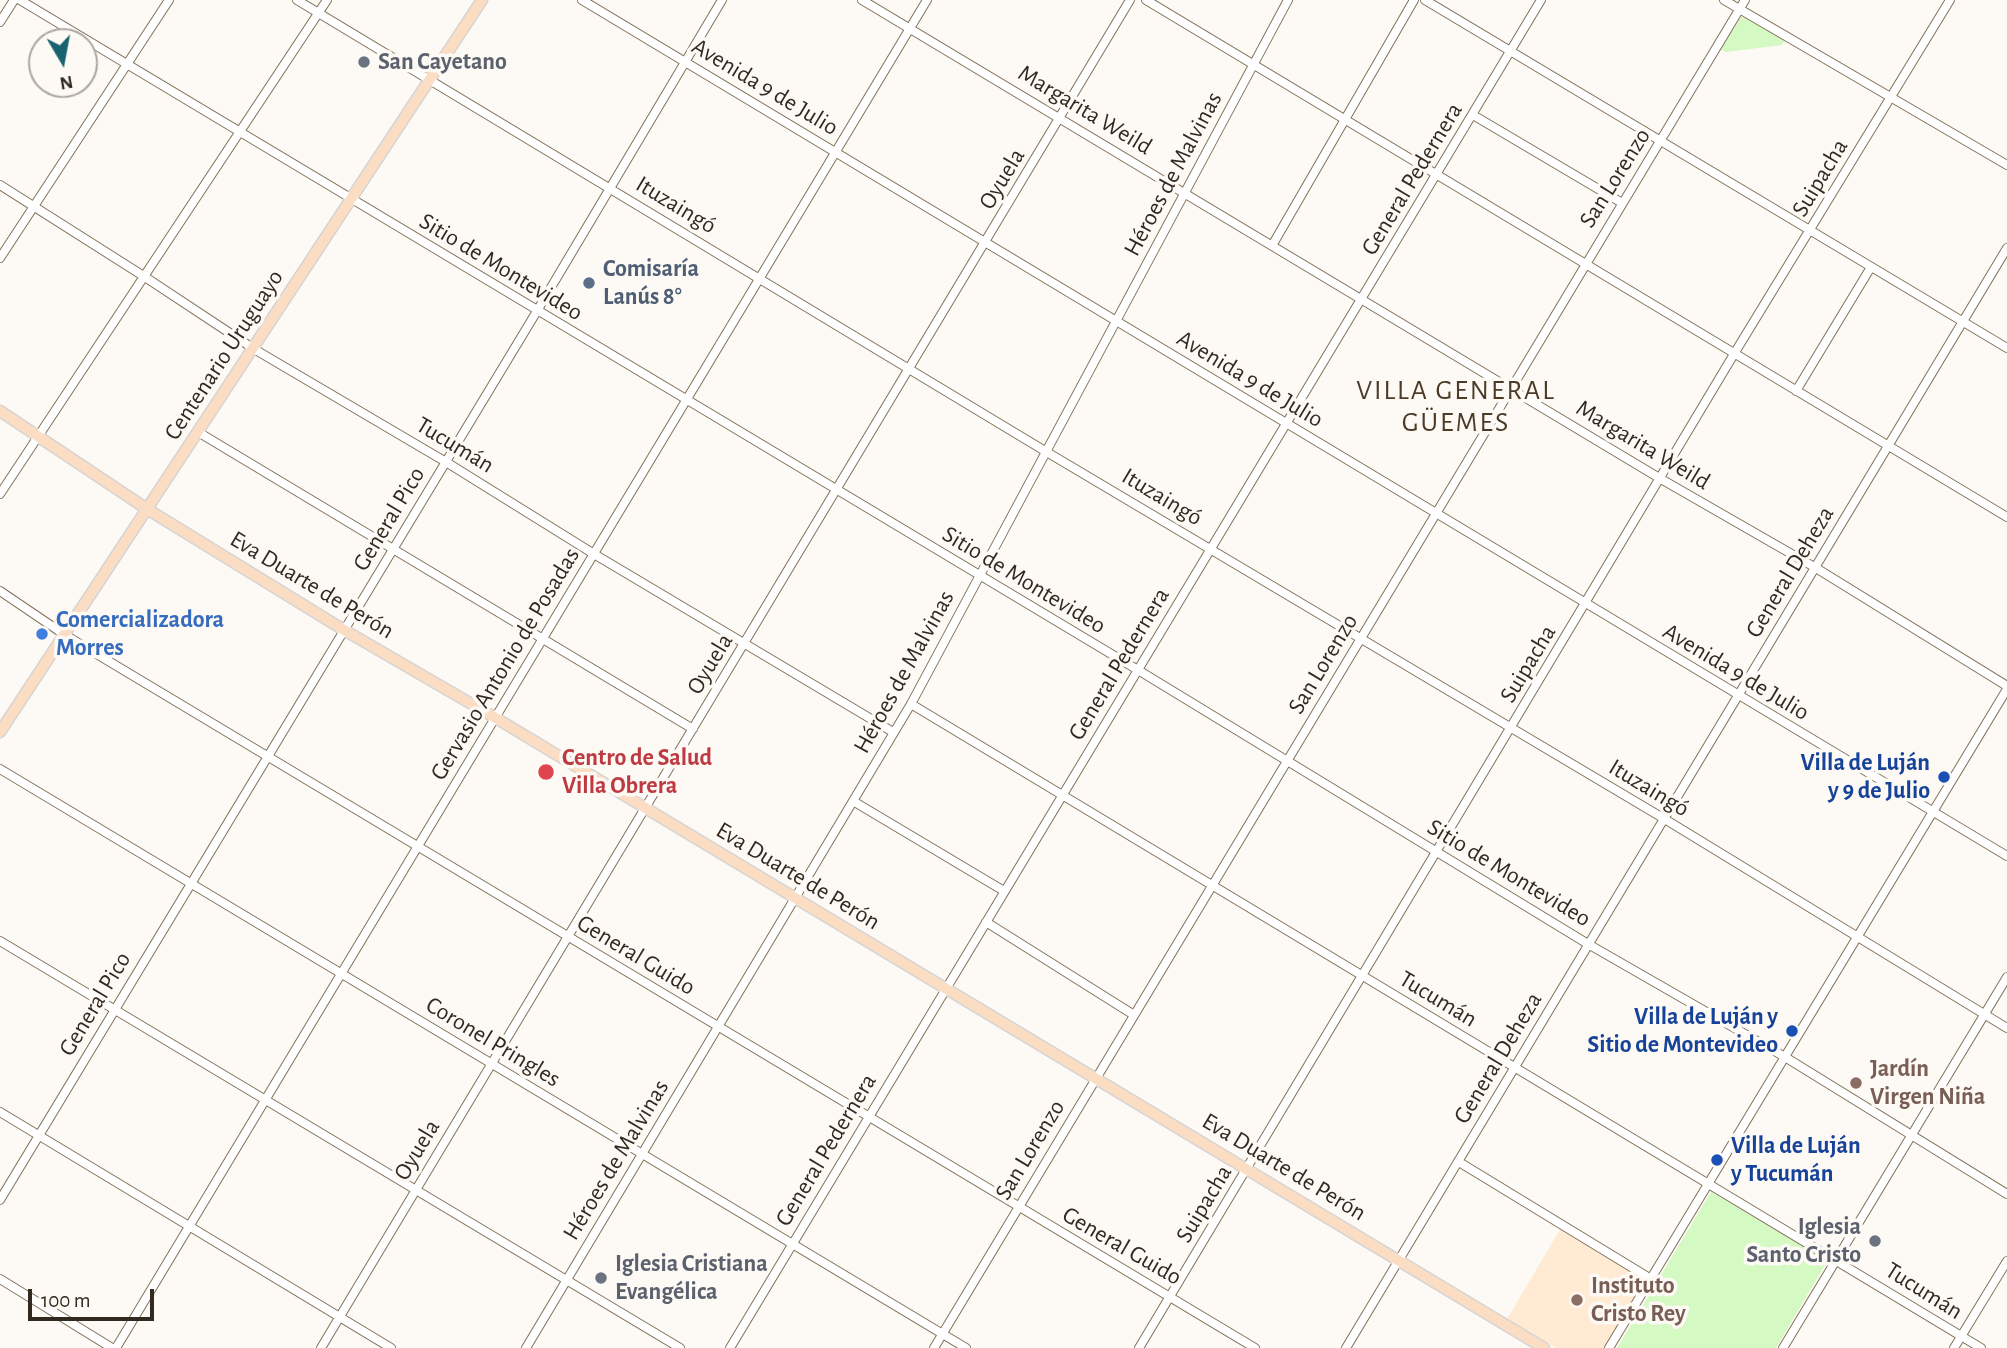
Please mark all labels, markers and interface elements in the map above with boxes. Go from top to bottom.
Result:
north arrow [28,28,98,98]
street label: Avenida 9 de Julio [687,32,843,142]
place label: San Cayetano [378,48,507,76]
marker: San Cayetano [356,54,372,70]
street label: Margarita Weild [1013,59,1157,161]
text: N [58,72,75,93]
street label: Héroes de Malvinas [1118,87,1228,261]
street label: General Pedernera [1355,98,1469,260]
street label: San Lorenzo [1573,123,1657,233]
street label: Suipacha [1786,134,1854,222]
street label: Oyuela [973,143,1031,215]
street label: Ituzaingó [631,170,721,240]
street label: Sitio de Montevideo [414,207,588,327]
place label: Comisaría Lanús 8° [603,255,699,311]
street label: Centenario Uruguayo [158,264,290,446]
marker: Comisaría Lanús 8° [581,275,597,291]
street label: Avenida 9 de Julio [1172,324,1328,434]
district label: VILLA GENERAL GÜEMES [1358,374,1554,440]
street label: Margarita Weild [1571,394,1715,496]
street label: Tucumán [411,411,499,479]
street label: General Pico [347,462,431,576]
street label: Ituzaingó [1117,462,1207,532]
street label: General Deheza [1740,501,1840,643]
street label: Sitio de Montevideo [937,520,1111,640]
street label: Eva Duarte de Perón [225,525,399,645]
street label: Gervasio Antonio de Posadas [424,543,586,785]
street label: General Pedernera [1062,583,1176,745]
street label: Héroes de Malvinas [847,585,961,759]
place label: Comercializadora Morres [56,606,224,662]
street label: San Lorenzo [1282,609,1364,719]
street label: Avenida 9 de Julio [1658,617,1814,727]
street label: Suipacha [1494,620,1562,708]
marker: Comercializadora Morres [34,626,50,642]
street label: Oyuela [681,628,739,700]
place label: Centro de Salud Villa Obrera [562,744,712,800]
place label: Villa de Luján y 9 de Julio [1800,749,1930,805]
street label: Ituzaingó [1604,753,1694,823]
marker: Centro de Salud Villa Obrera [536,762,556,782]
marker: Villa de Luján y 9 de Julio [1936,769,1952,785]
street label: Sitio de Montevideo [1422,813,1596,933]
street label: Eva Duarte de Perón [711,816,885,936]
street label: General Guido [572,908,700,1002]
street label: General Pico [53,947,137,1061]
street label: Tucumán [1394,965,1482,1033]
street label: General Deheza [1448,987,1548,1129]
street label: Coronel Pringles [421,991,565,1093]
place label: Villa de Luján y Sitio de Montevideo [1587,1003,1778,1059]
marker: Villa de Luján y Sitio de Montevideo [1784,1023,1800,1039]
place label: Jardín Virgen Niña [1870,1055,1985,1111]
street label: General Pedernera [769,1069,883,1231]
street label: Héroes de Malvinas [557,1075,675,1245]
marker: Jardín Virgen Niña [1848,1075,1864,1091]
street label: San Lorenzo [989,1095,1071,1205]
street label: Eva Duarte de Perón [1197,1107,1371,1227]
street label: Oyuela [388,1114,446,1186]
place label: Villa de Luján y Tucumán [1731,1132,1861,1188]
marker: Villa de Luján y Tucumán [1709,1152,1725,1168]
street label: Suipacha [1170,1160,1238,1248]
street label: General Guido [1057,1200,1187,1292]
place label: Iglesia Santo Cristo [1746,1213,1861,1269]
marker: Iglesia Santo Cristo [1867,1233,1883,1249]
place label: Iglesia Cristiana Evangélica [615,1250,768,1306]
street label: Tucumán [1880,1256,1968,1326]
marker: Iglesia Cristiana Evangélica [593,1270,609,1286]
place label: Instituto Cristo Rey [1591,1272,1686,1328]
scale bar [32,1274,158,1318]
text: 100 m [41,1290,91,1311]
marker: Instituto Cristo Rey [1569,1292,1585,1308]

